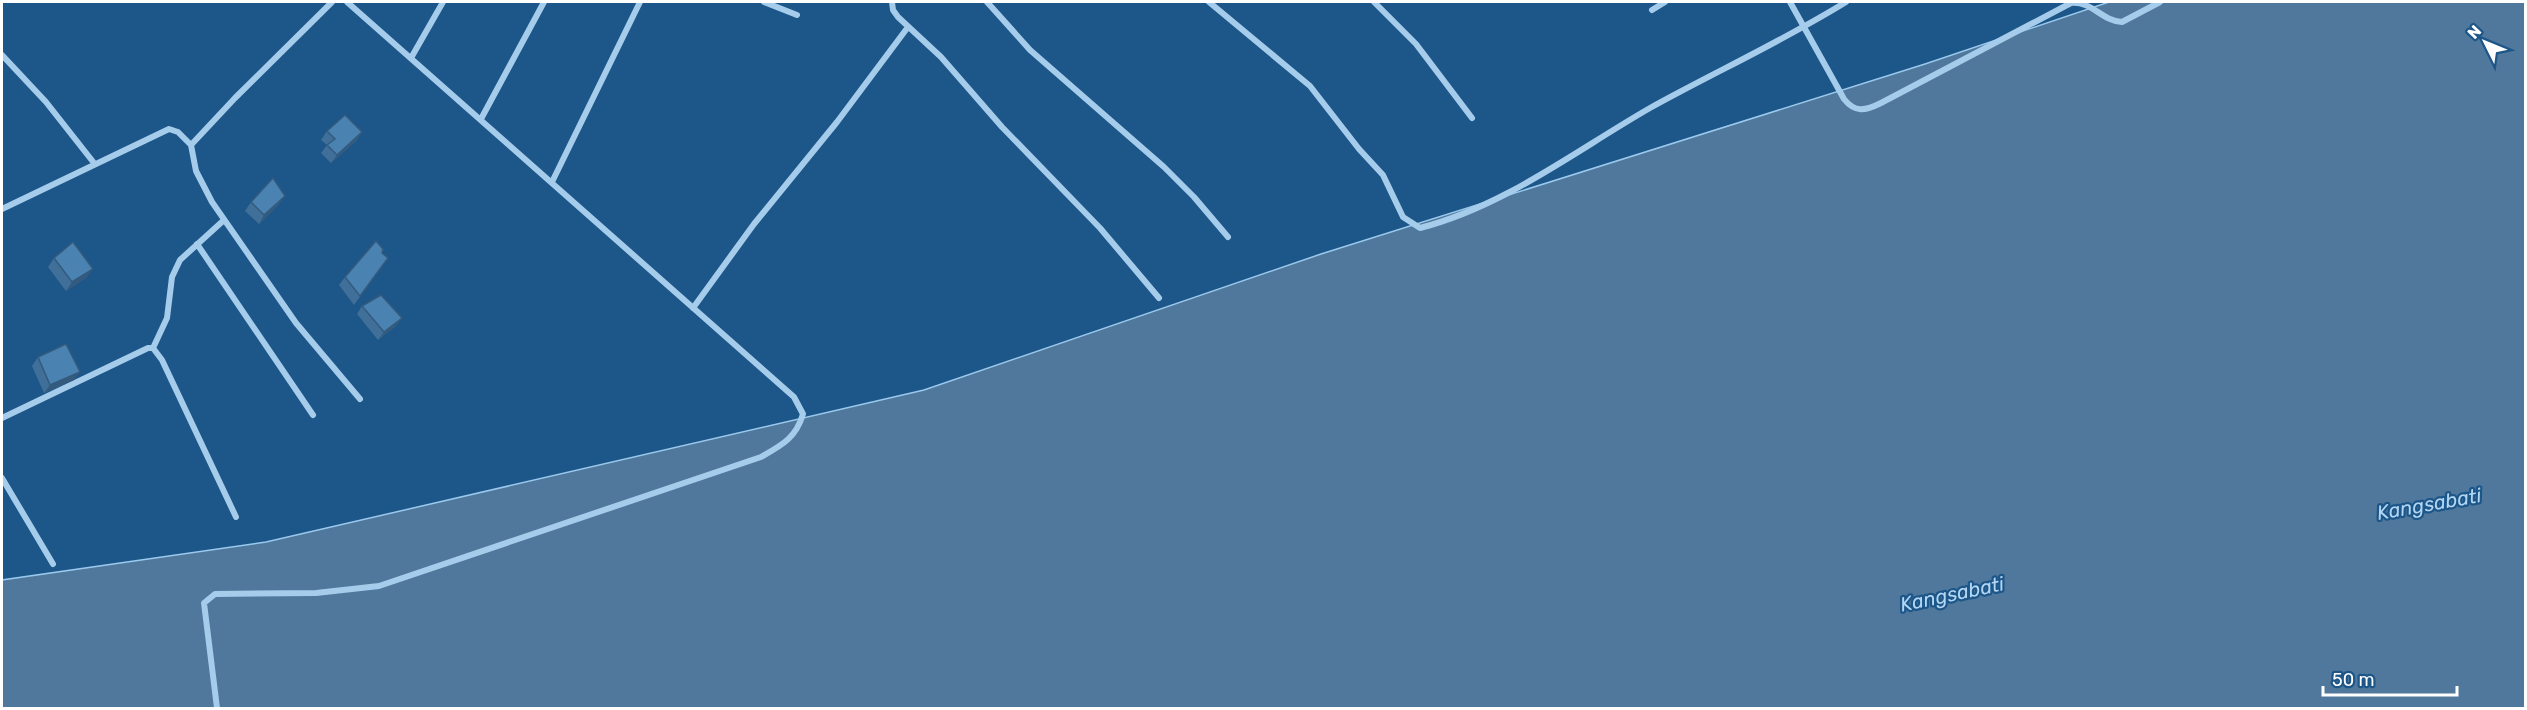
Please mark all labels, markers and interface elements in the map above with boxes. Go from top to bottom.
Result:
north arrow [2455,12,2515,72]
text: N [2464,21,2485,43]
water label: Kangsabati [2375,483,2484,525]
water label: Kangsabati [1898,571,2007,617]
scale bar [2323,659,2456,697]
text: 50 m [2332,669,2375,691]

